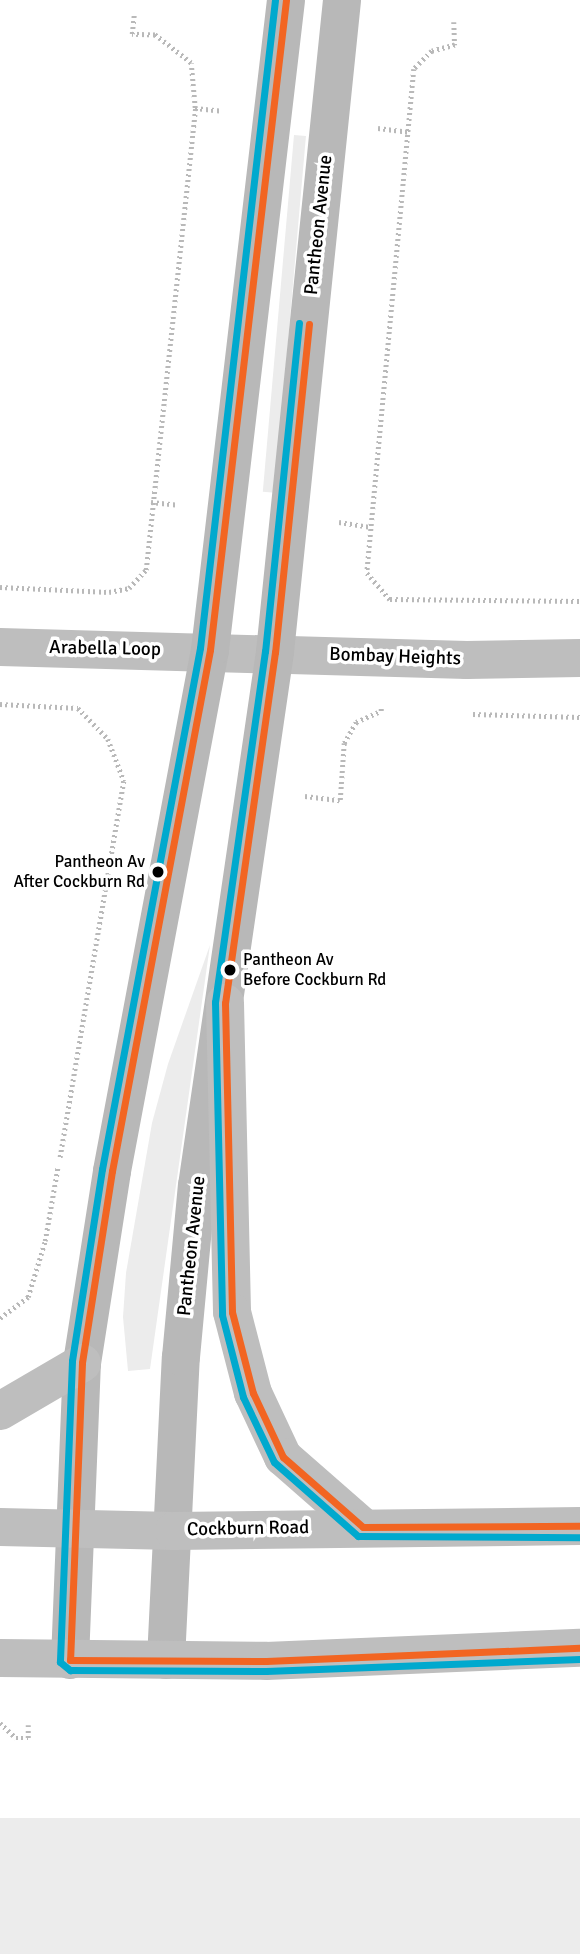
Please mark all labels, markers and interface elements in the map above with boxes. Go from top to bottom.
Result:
street label: Pantheon Avenue [300,154,338,296]
street label: Arabella Loop [49,637,161,661]
street label: Bombay Heights [329,643,461,671]
place label: Pantheon Av After Cockburn Rd [13,852,145,892]
marker: Pantheon Av After Cockburn Rd [151,865,165,879]
place label: Pantheon Av Before Cockburn Rd [243,950,386,990]
marker: Pantheon Av Before Cockburn Rd [223,963,237,977]
street label: Pantheon Avenue [173,1175,211,1317]
street label: Cockburn Road [187,1517,309,1541]

